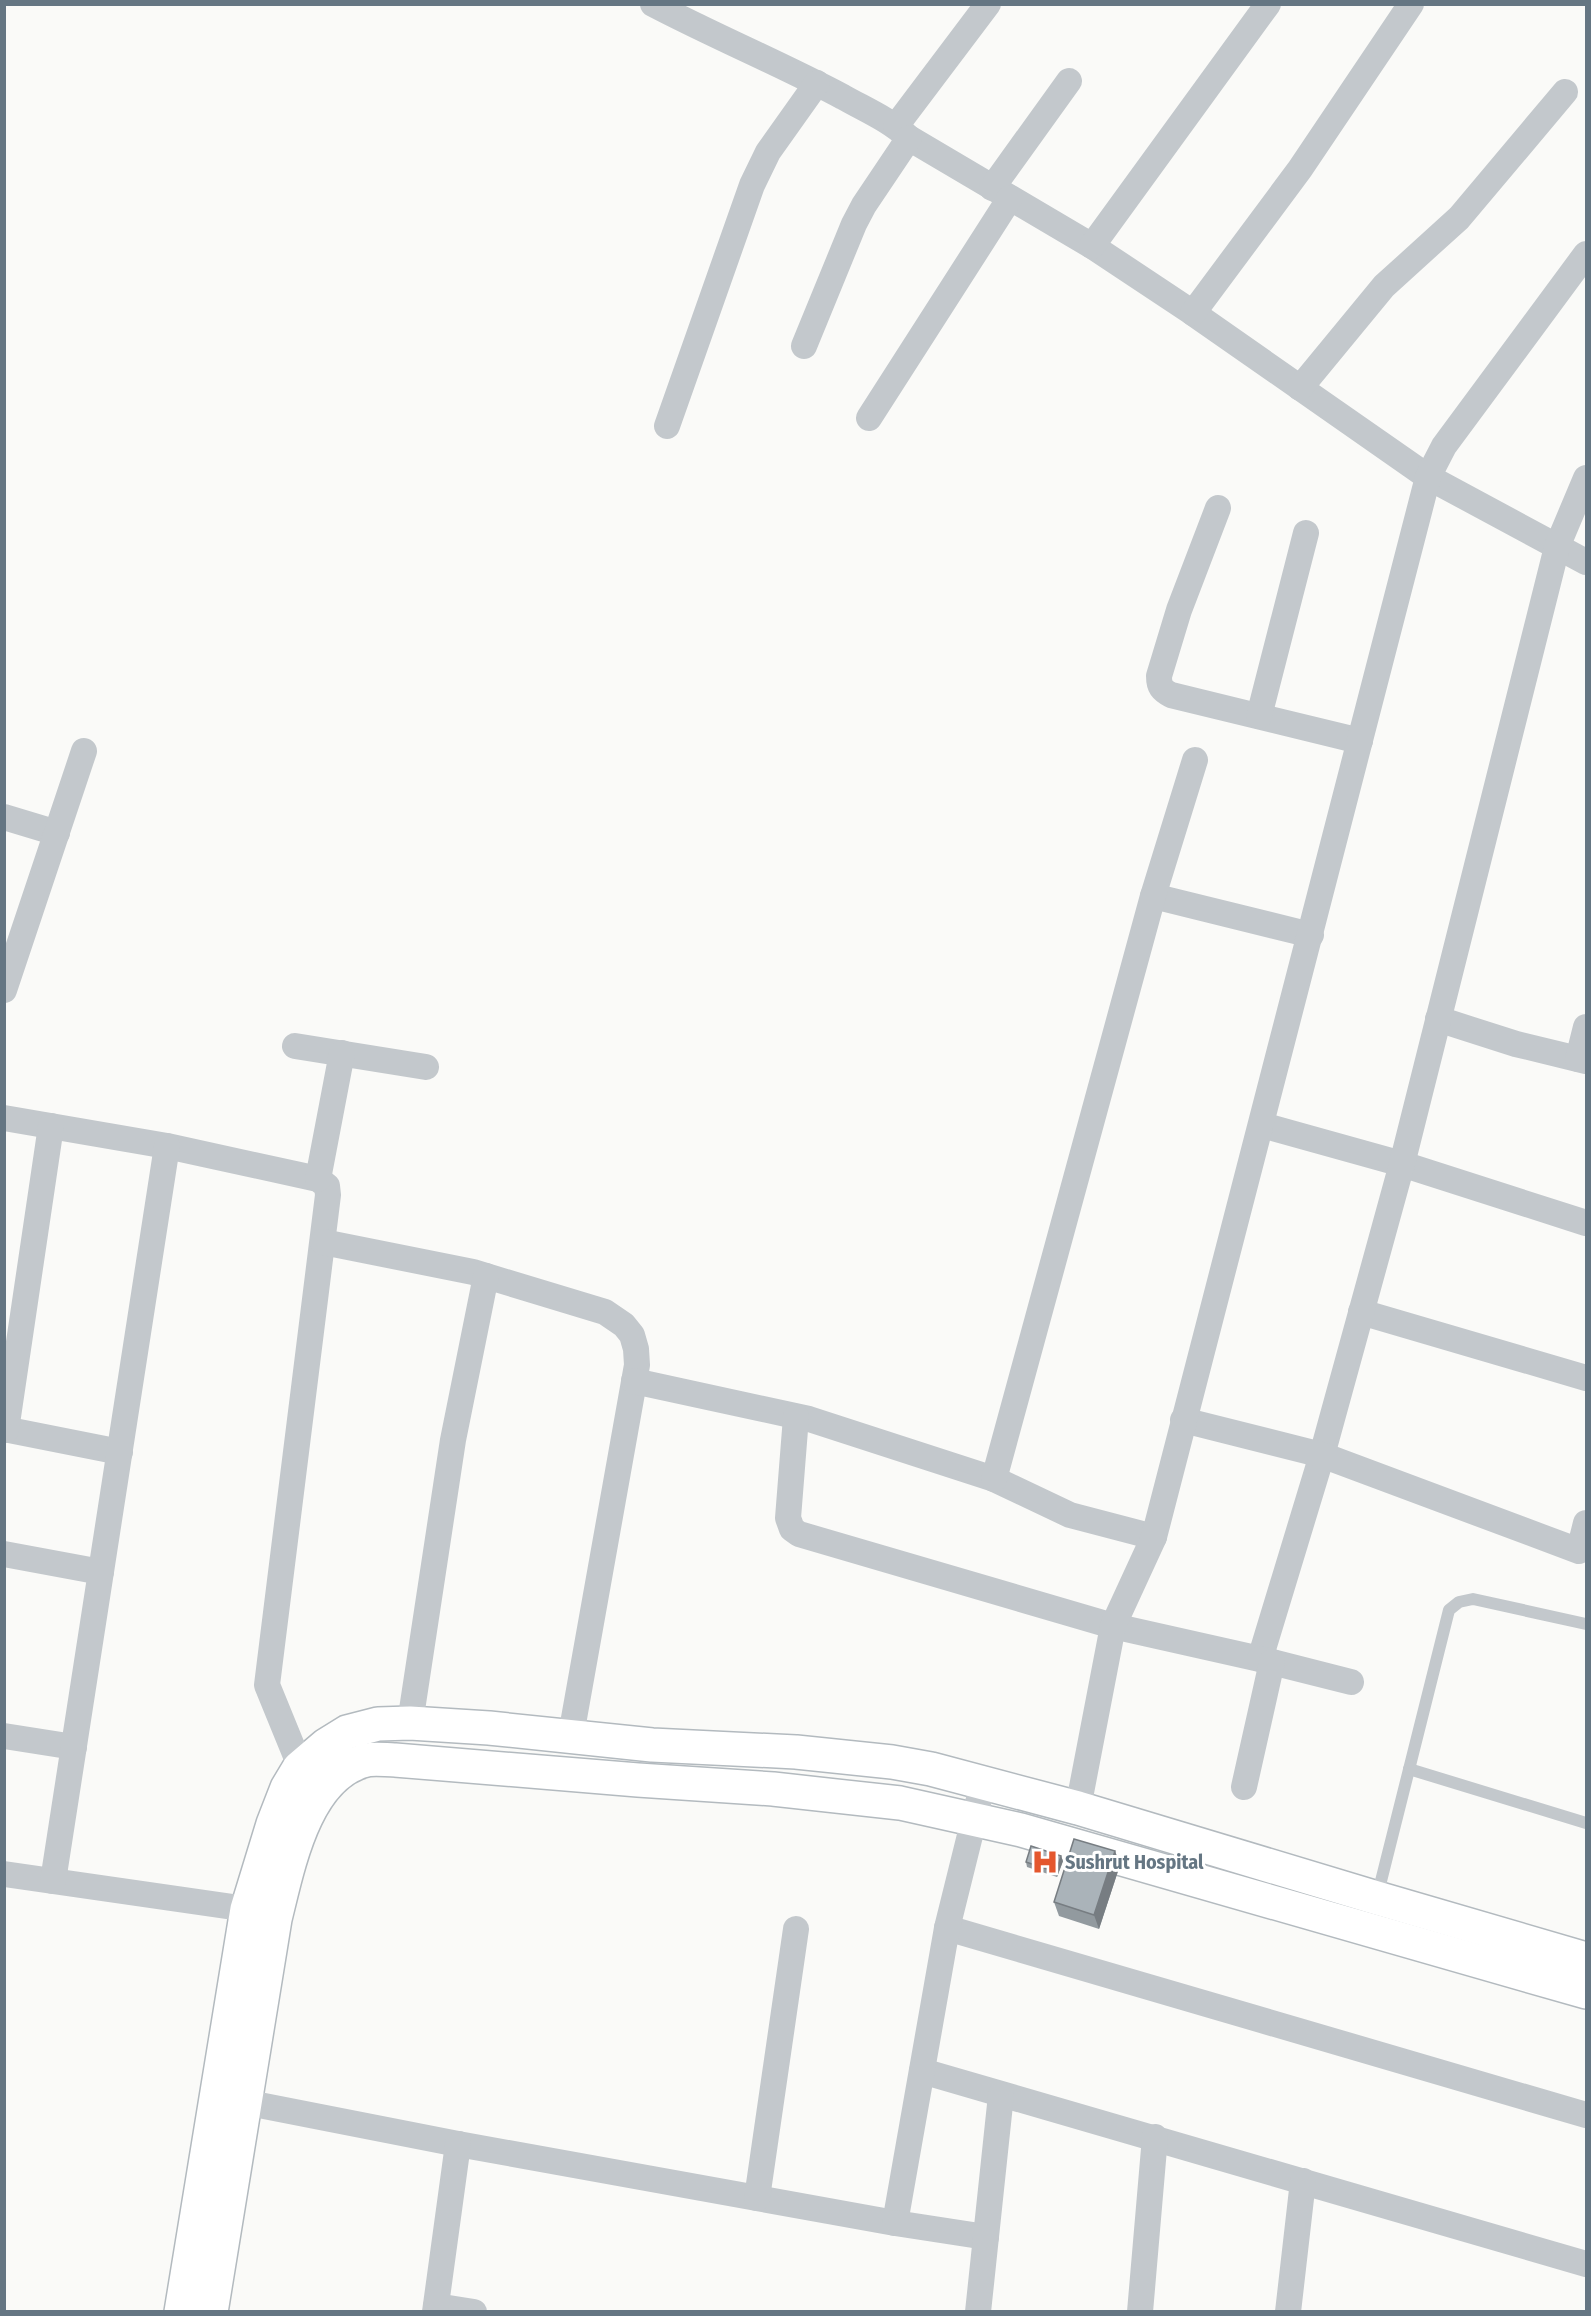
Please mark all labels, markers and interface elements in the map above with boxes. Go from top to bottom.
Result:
hospital icon: Sushrut Hospital [1030,1847,1060,1877]
place label: Sushrut Hospital [1065,1850,1204,1874]

